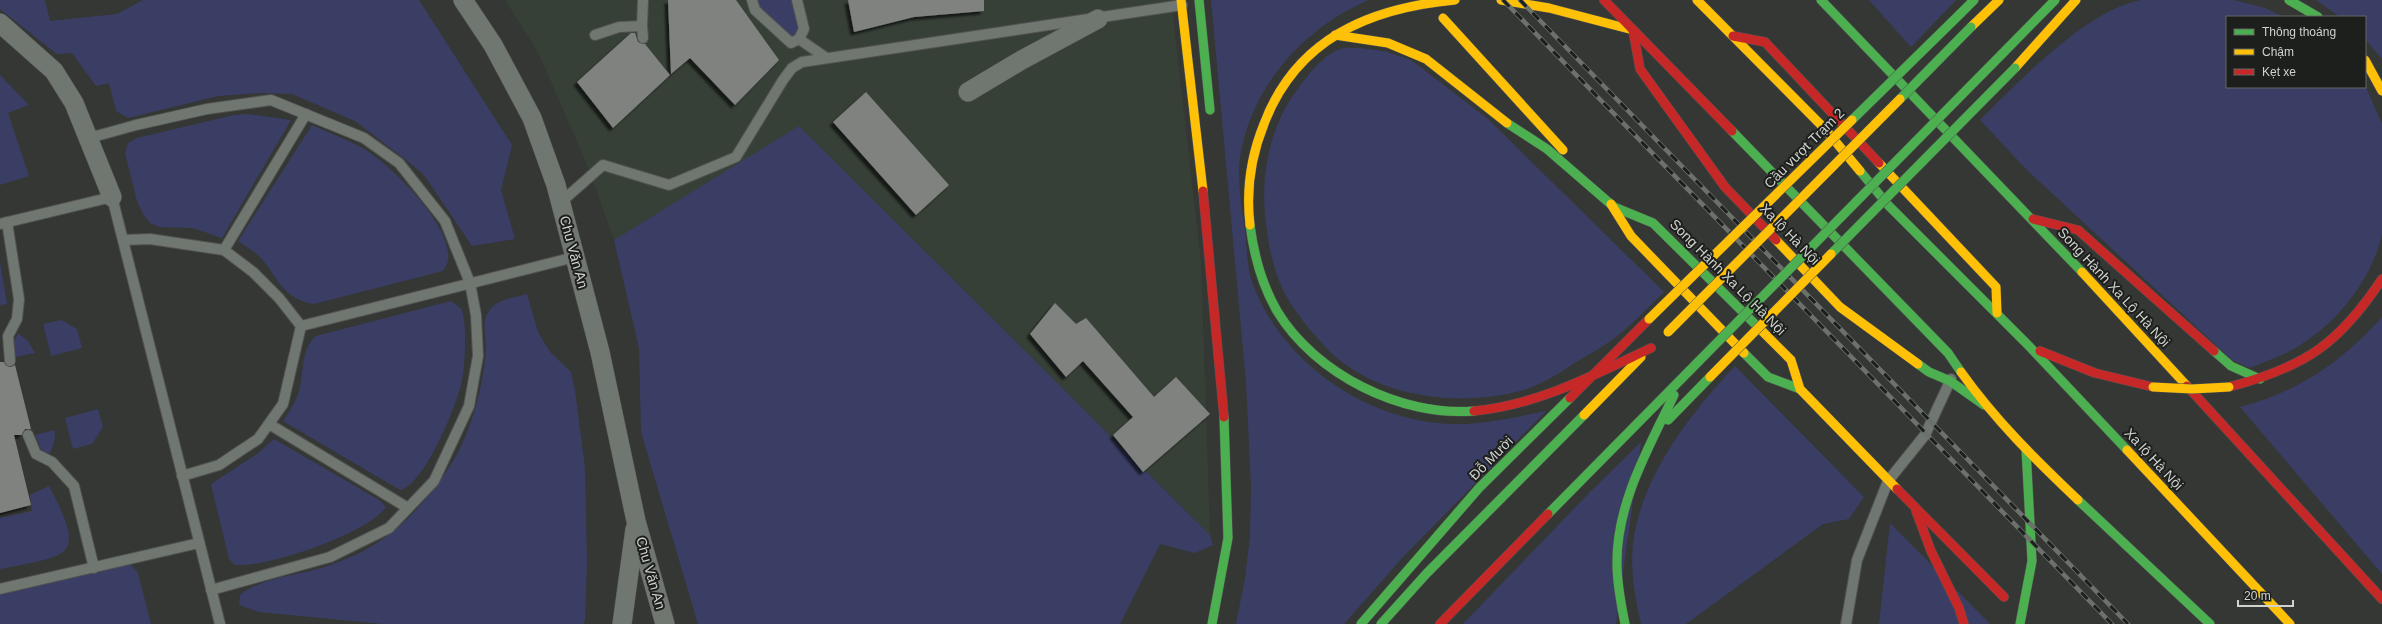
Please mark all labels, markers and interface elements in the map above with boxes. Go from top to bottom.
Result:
legend [2226,16,2366,88]
text: Thông thoáng [2262,25,2336,39]
text: Chậm [2262,45,2294,59]
text: Kẹt xe [2262,65,2296,79]
street label: Cầu vượt Trạm 2 [1761,105,1847,191]
street label: Xa lộ Hà Nội [1757,200,1823,268]
street label: Chu Văn An [557,214,591,290]
street label: Song Hành Xa Lộ Hà Nội [1667,216,1789,338]
street label: Song Hành Xa Lộ Hà Nội [2055,224,2173,350]
street label: Xa lộ Hà Nội [2121,425,2187,493]
street label: Đỗ Mười [1466,433,1516,483]
street label: Chu Văn An [633,535,669,611]
scale bar [2238,582,2293,608]
text: 20 m [2244,589,2271,603]

